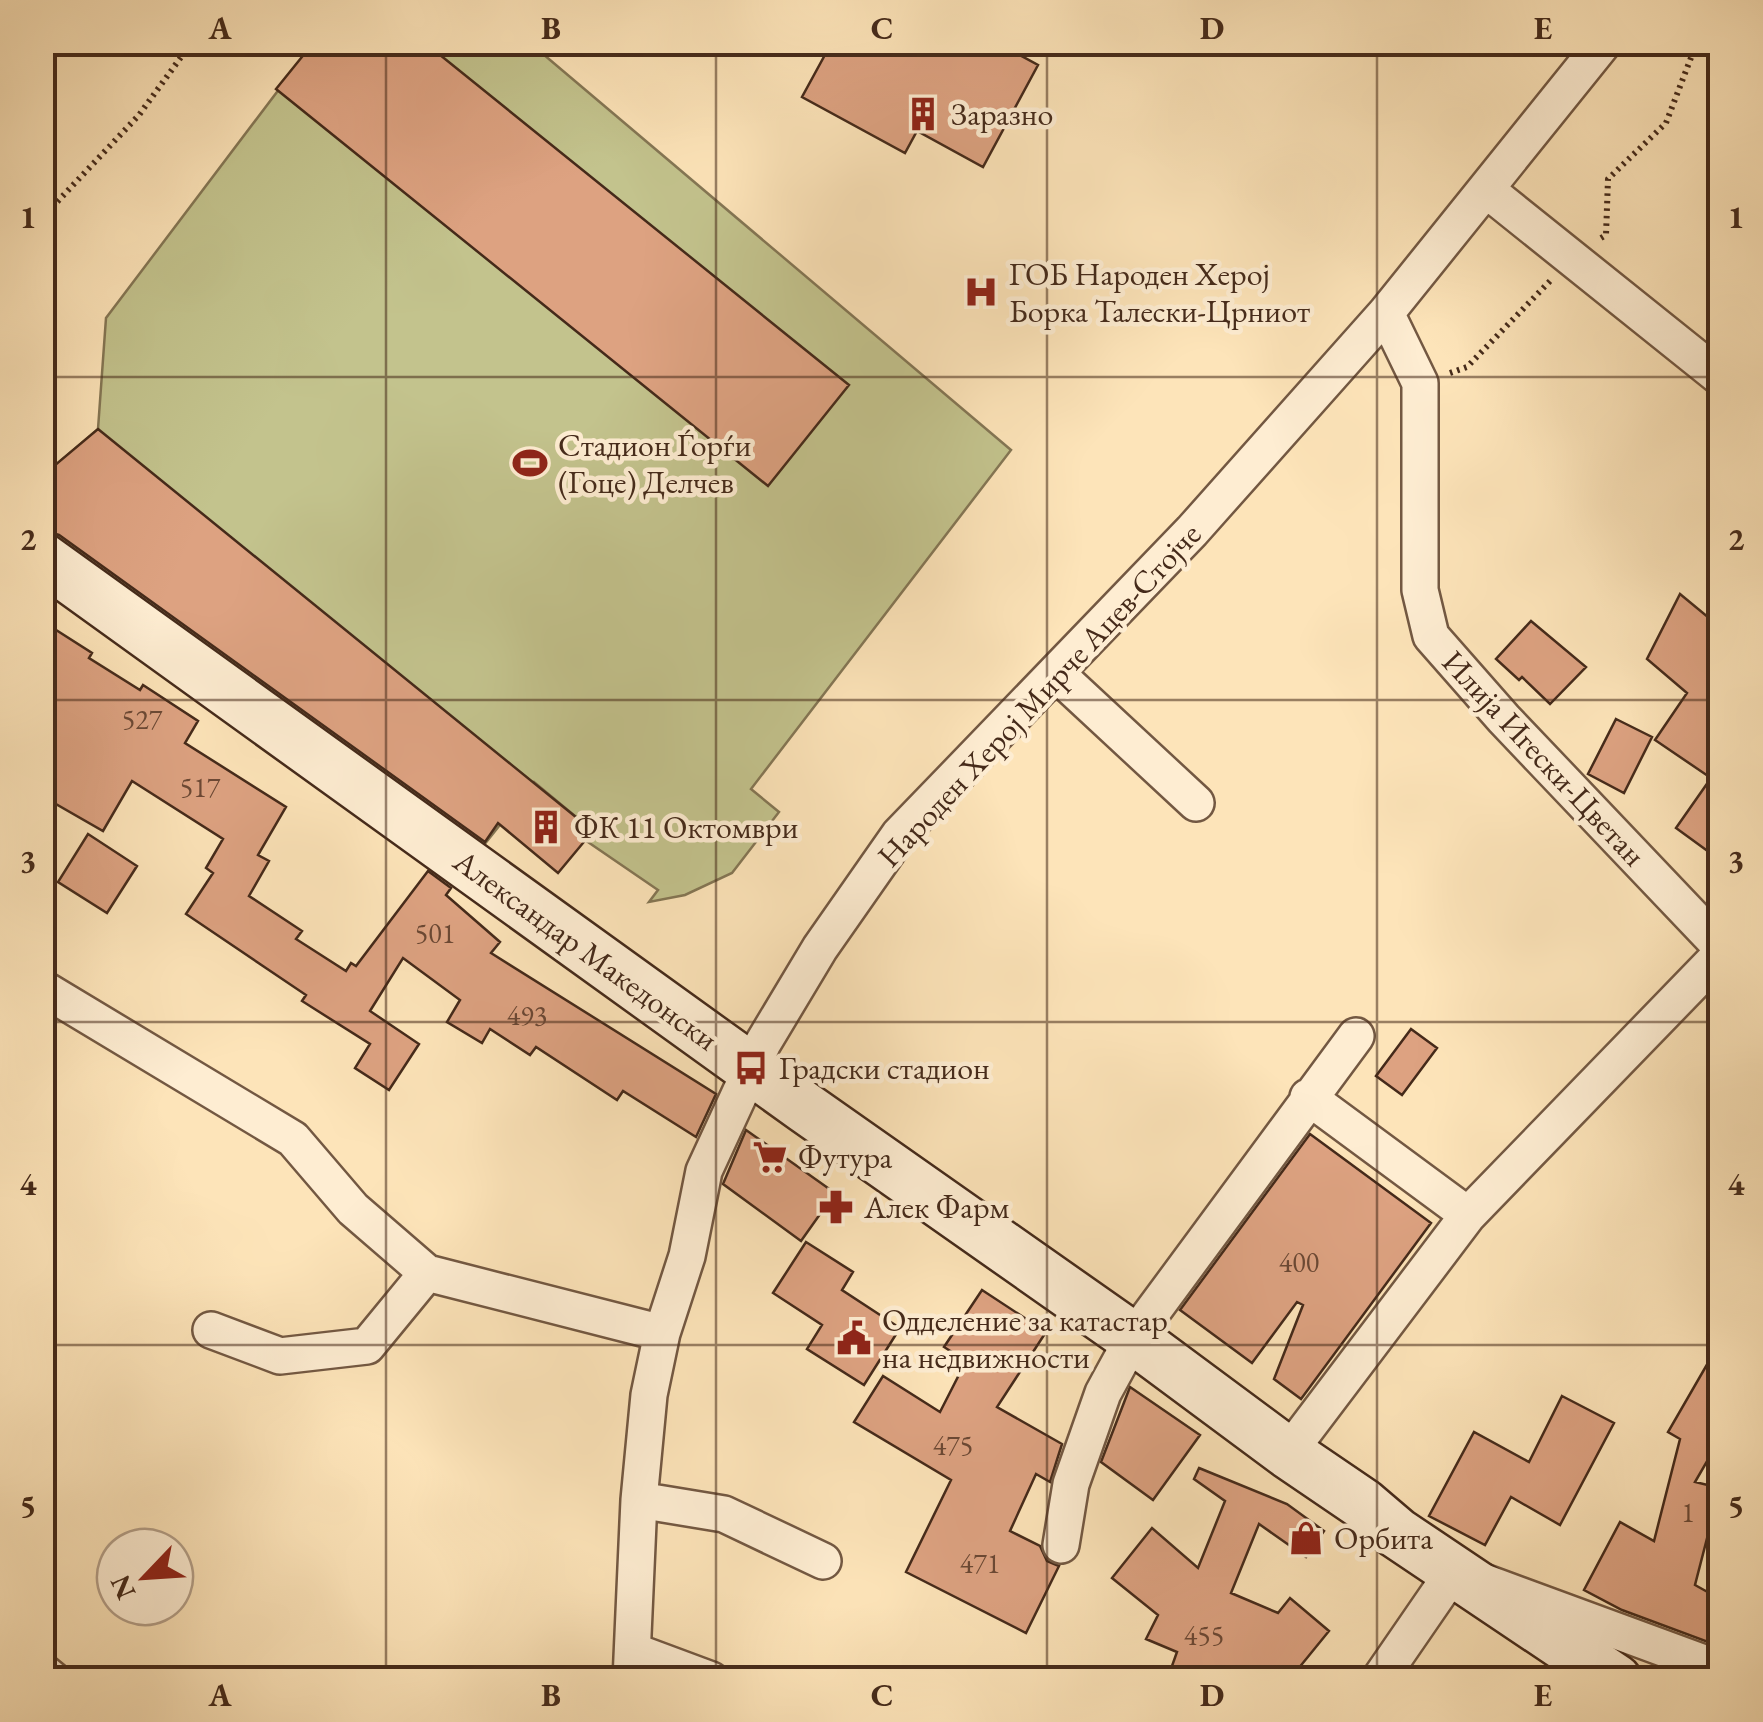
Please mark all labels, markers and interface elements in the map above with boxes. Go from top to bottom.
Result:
text: A [207,7,232,49]
text: B [541,7,561,49]
text: C [871,7,893,49]
text: D [1200,7,1224,49]
text: E [1534,7,1552,49]
place label: Заразно [951,93,1053,135]
building icon: Заразно [904,95,942,133]
text: 1 [20,196,36,238]
text: 1 [1728,196,1744,238]
place label: ГОБ Народен Херој Борка Талески-Црниот [1009,253,1310,332]
hospital icon: ГОБ Народен Херој Борка Талески-Црниот [962,273,1000,311]
place label: Стадион Ѓорѓи (Гоце) Делчев [558,424,751,503]
sports icon: Стадион Ѓорѓи (Гоце) Делчев [511,444,549,482]
street label: Народен Херој Мирче Ацев-Стојче [868,514,1210,876]
text: 2 [20,518,37,560]
text: 2 [1728,518,1745,560]
street label: Илија Игески-Цветан [1433,641,1655,875]
house number: 527 [122,701,163,737]
house number: 517 [180,769,221,805]
place label: ФК 11 Октомври [574,806,799,848]
building icon: ФК 11 Октомври [527,808,565,846]
street label: Александар Македонски [445,839,727,1060]
text: 3 [20,840,36,882]
text: 3 [1728,840,1744,882]
house number: 501 [415,915,455,951]
house number: 493 [507,997,547,1033]
place label: Градски стадион [779,1047,990,1089]
bus stop icon: Градски стадион [732,1049,770,1087]
place label: Футура [798,1136,893,1178]
supermarket icon: Футура [751,1138,789,1176]
text: 4 [20,1163,38,1205]
text: 4 [1728,1163,1746,1205]
place label: Алек Фарм [863,1186,1009,1228]
pharmacy icon: Алек Фарм [817,1188,855,1226]
house number: 400 [1279,1244,1319,1280]
place label: Одделение за катастар на недвижности [882,1299,1168,1378]
public building icon: Одделение за катастар на недвижности [835,1319,873,1357]
house number: 475 [933,1427,973,1463]
text: 5 [20,1485,36,1527]
text: 5 [1728,1485,1744,1527]
house number: 1 [1681,1494,1695,1530]
place label: Орбита [1334,1517,1433,1559]
shop icon: Орбита [1287,1519,1325,1557]
north arrow [95,1527,195,1627]
house number: 471 [960,1545,1000,1581]
text: N [101,1569,143,1605]
house number: 455 [1184,1617,1224,1653]
text: A [207,1674,232,1716]
text: B [541,1674,561,1716]
text: C [871,1674,893,1716]
text: D [1200,1674,1224,1716]
text: E [1534,1674,1552,1716]

